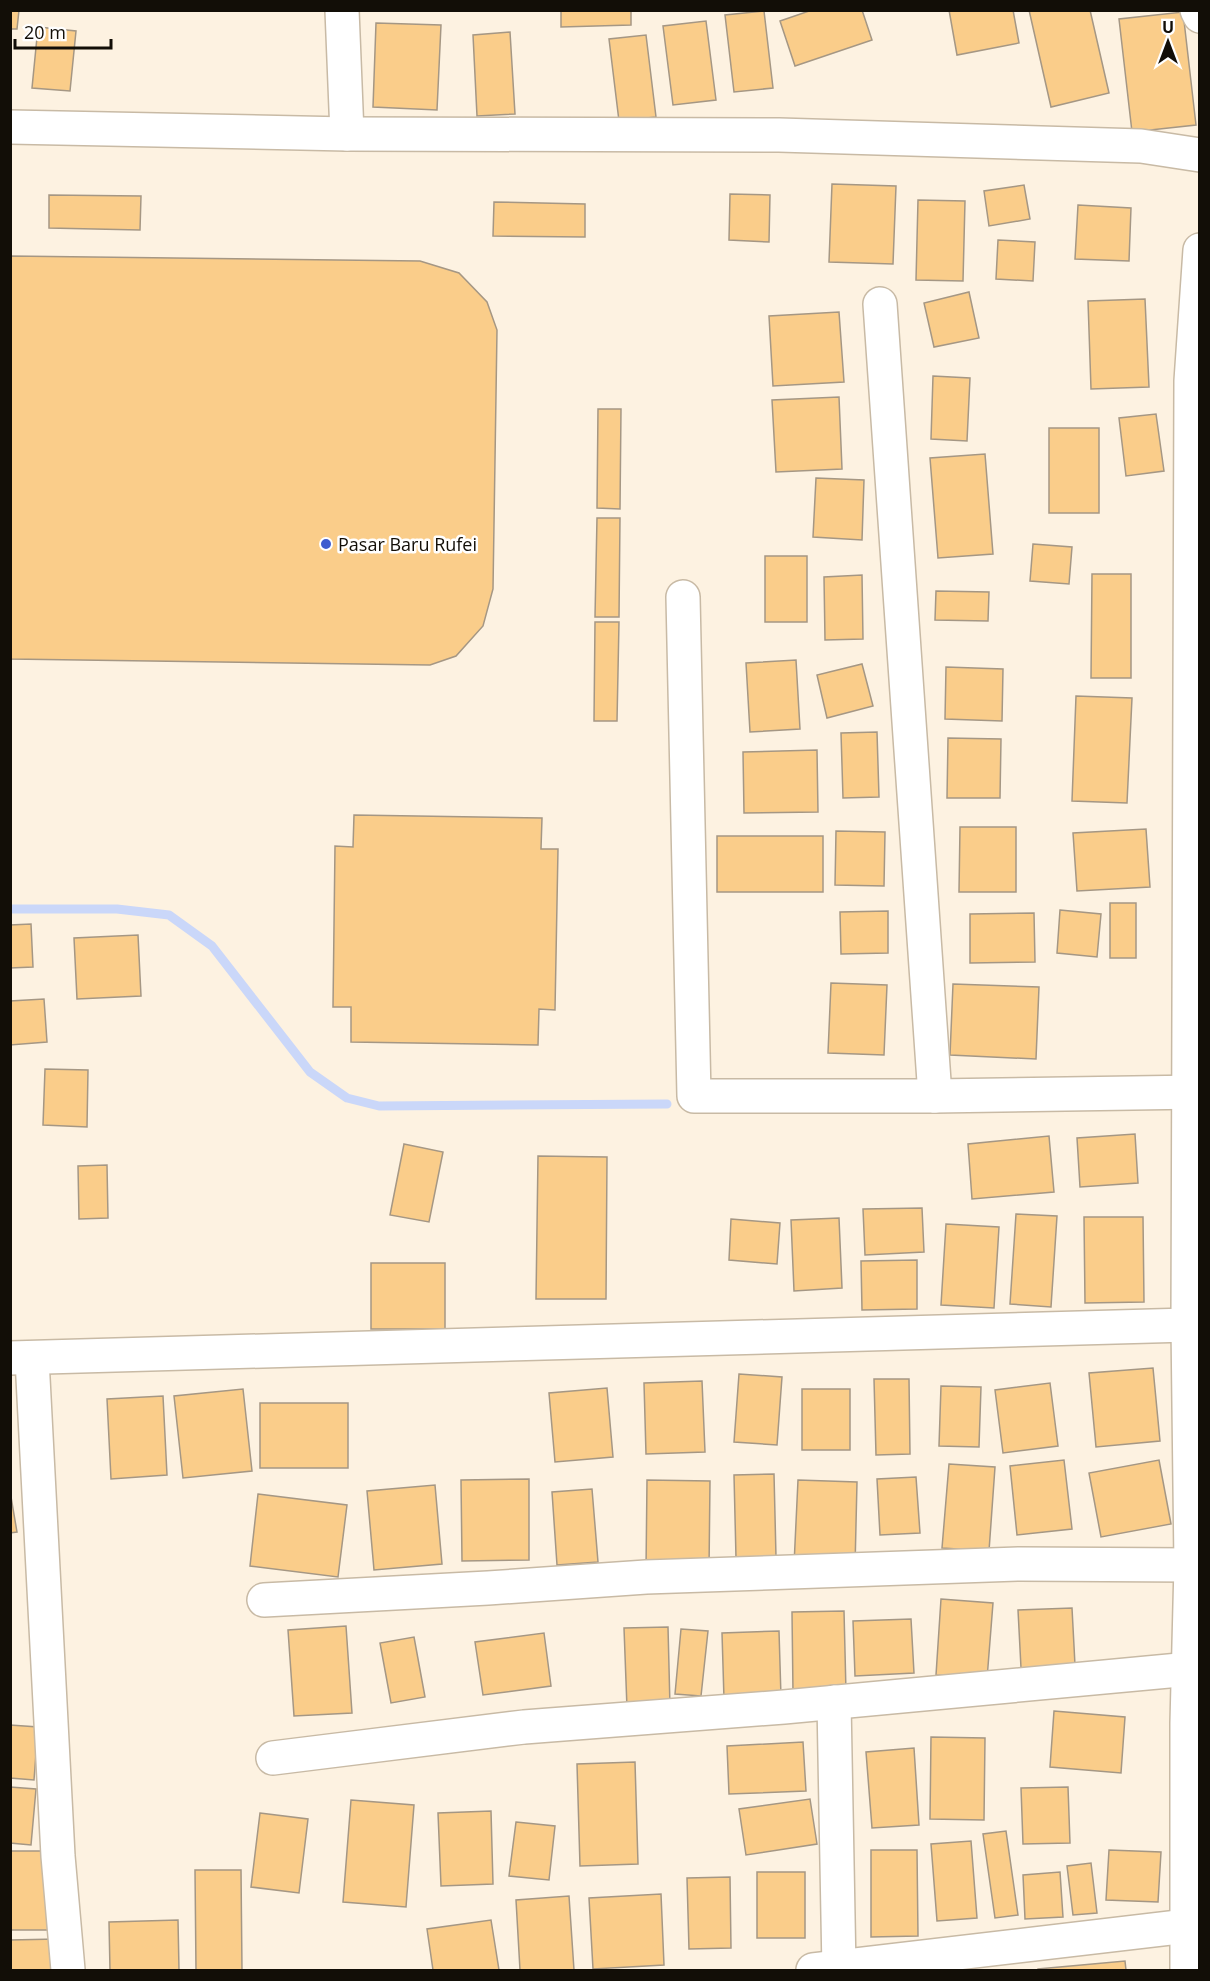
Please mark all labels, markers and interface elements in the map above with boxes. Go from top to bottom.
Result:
scale bar [15,12,111,50]
north arrow [1138,12,1198,72]
text: U [1162,16,1174,38]
text: 20 m [24,20,66,44]
place label: Pasar Baru Rufei [338,532,477,556]
marker: Pasar Baru Rufei [319,537,333,551]

